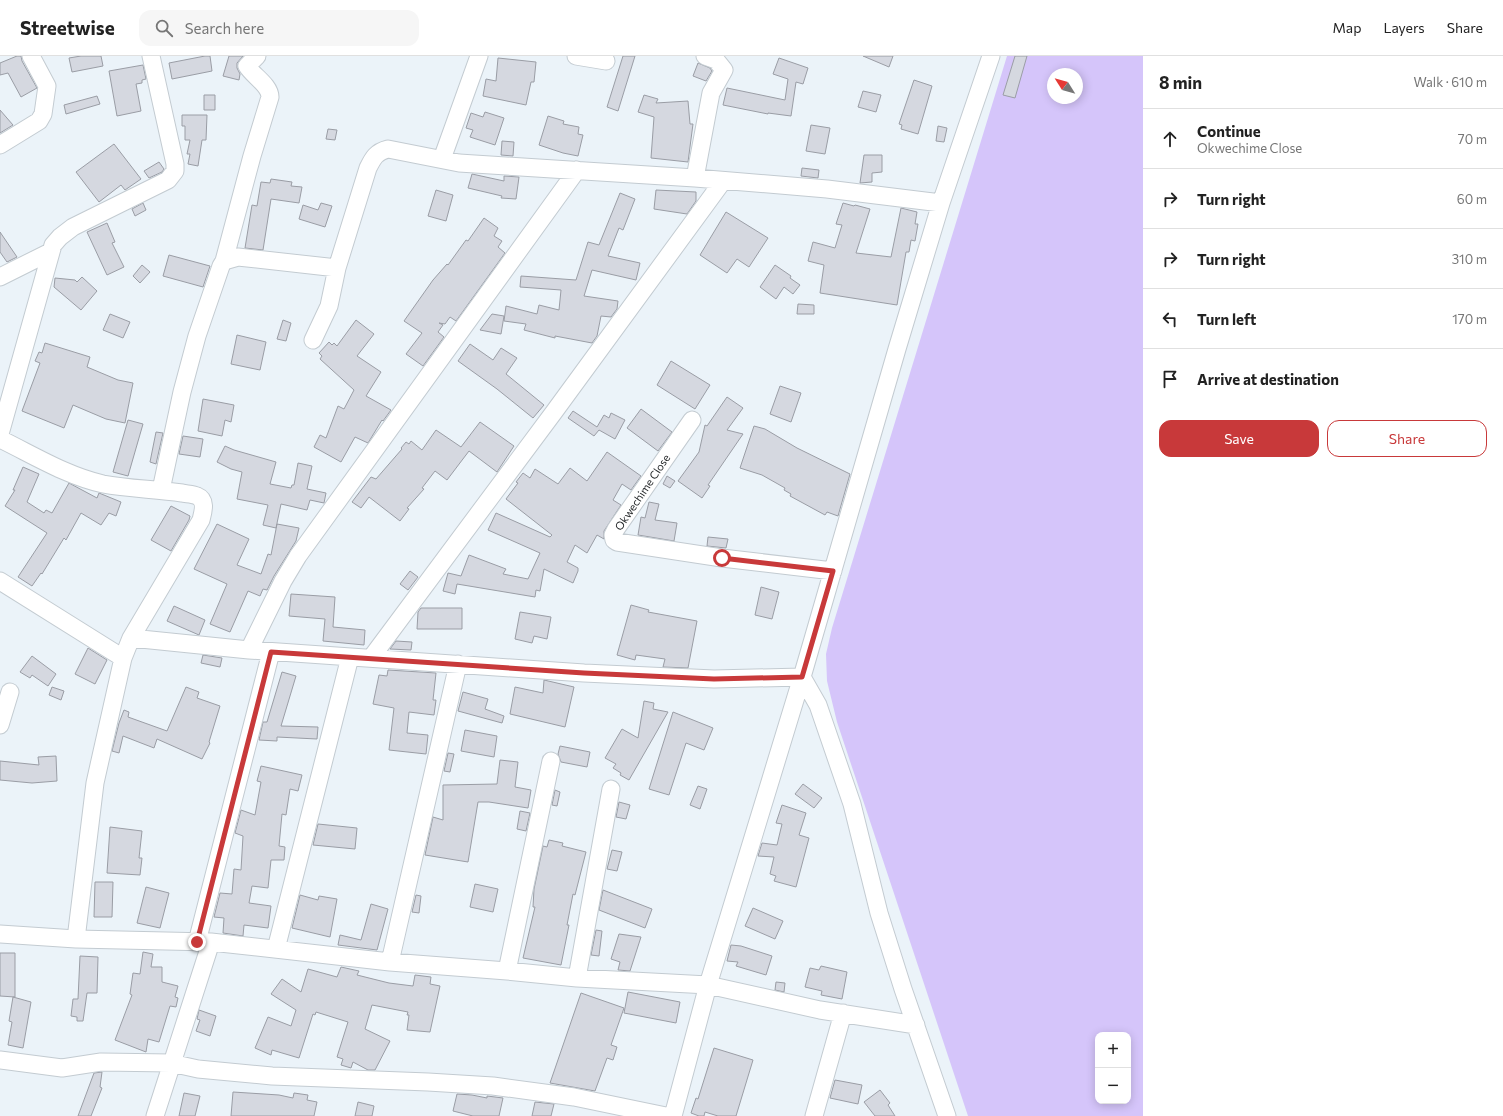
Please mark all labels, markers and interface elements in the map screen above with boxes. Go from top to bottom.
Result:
search box [139,10,419,46]
text: Streetwise [20,16,115,39]
icon: search [153,17,175,39]
text: Search here [185,19,264,37]
text: Map [1333,19,1361,36]
text: Layers [1383,19,1425,36]
text: Share [1447,19,1483,36]
north arrow [1047,68,1083,104]
text: 8 min [1159,72,1202,93]
text: Walk · 610 m [1413,74,1487,90]
text: Continue [1197,122,1261,140]
icon: ahead [1159,128,1181,150]
text: 70 m [1458,131,1487,147]
text: Okwechime Close [1197,140,1302,156]
icon: right [1159,188,1181,210]
text: Turn right [1197,190,1266,208]
text: 60 m [1457,191,1487,207]
icon: right [1159,248,1181,270]
text: Turn right [1197,250,1266,268]
text: 310 m [1452,251,1487,267]
icon: left [1159,308,1181,330]
text: Turn left [1197,310,1256,328]
text: 170 m [1452,311,1487,327]
icon: arrive [1159,368,1181,390]
text: Arrive at destination [1197,370,1339,388]
button: Save [1159,420,1319,457]
button: Share [1327,420,1487,457]
street label: Okwechime Close [612,451,672,533]
route start [713,549,731,567]
route end [188,933,206,951]
map controls [1095,1032,1131,1104]
button: + [1095,1032,1131,1068]
button: − [1095,1068,1131,1104]

